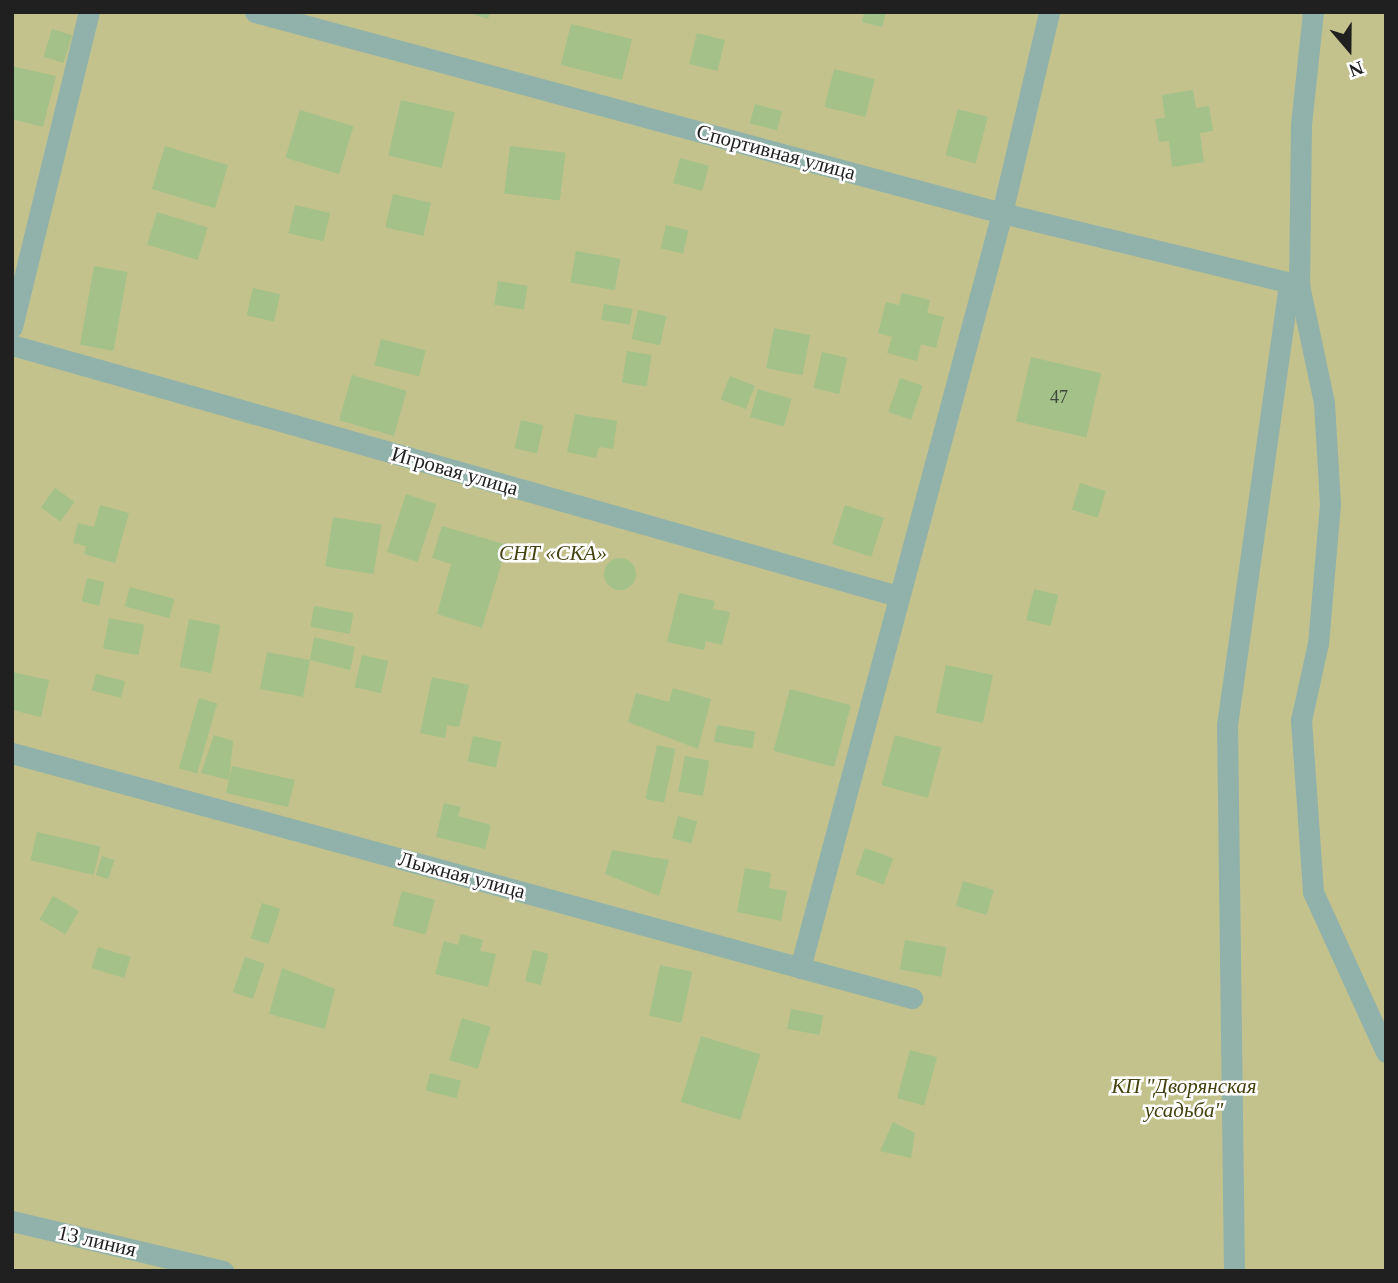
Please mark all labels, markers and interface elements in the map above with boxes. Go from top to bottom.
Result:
north arrow [1314,14,1384,84]
text: N [1346,57,1366,81]
street label: Спортивная улица [694,119,858,185]
house number: 47 [1050,386,1068,408]
street label: Игровая улица [389,441,521,501]
park label: СНТ «СКА» [499,540,607,566]
street label: Лыжная улица [396,846,528,904]
park label: КП "Дворянская усадьба" [1111,1073,1257,1123]
street label: 13 линия [55,1220,139,1262]

